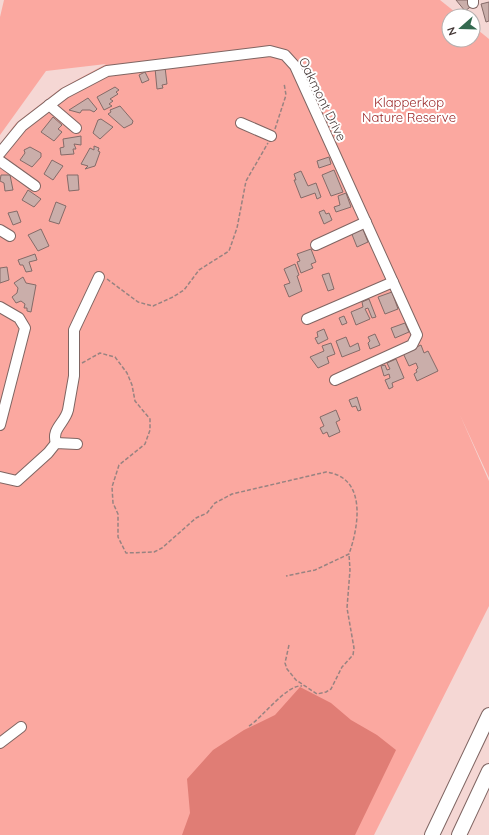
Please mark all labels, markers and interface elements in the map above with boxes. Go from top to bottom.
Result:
north arrow [441,8,481,48]
text: N [444,25,460,38]
street label: Oakmont Drive [296,54,350,144]
park label: Klapperkop Nature Reserve [362,94,456,125]

